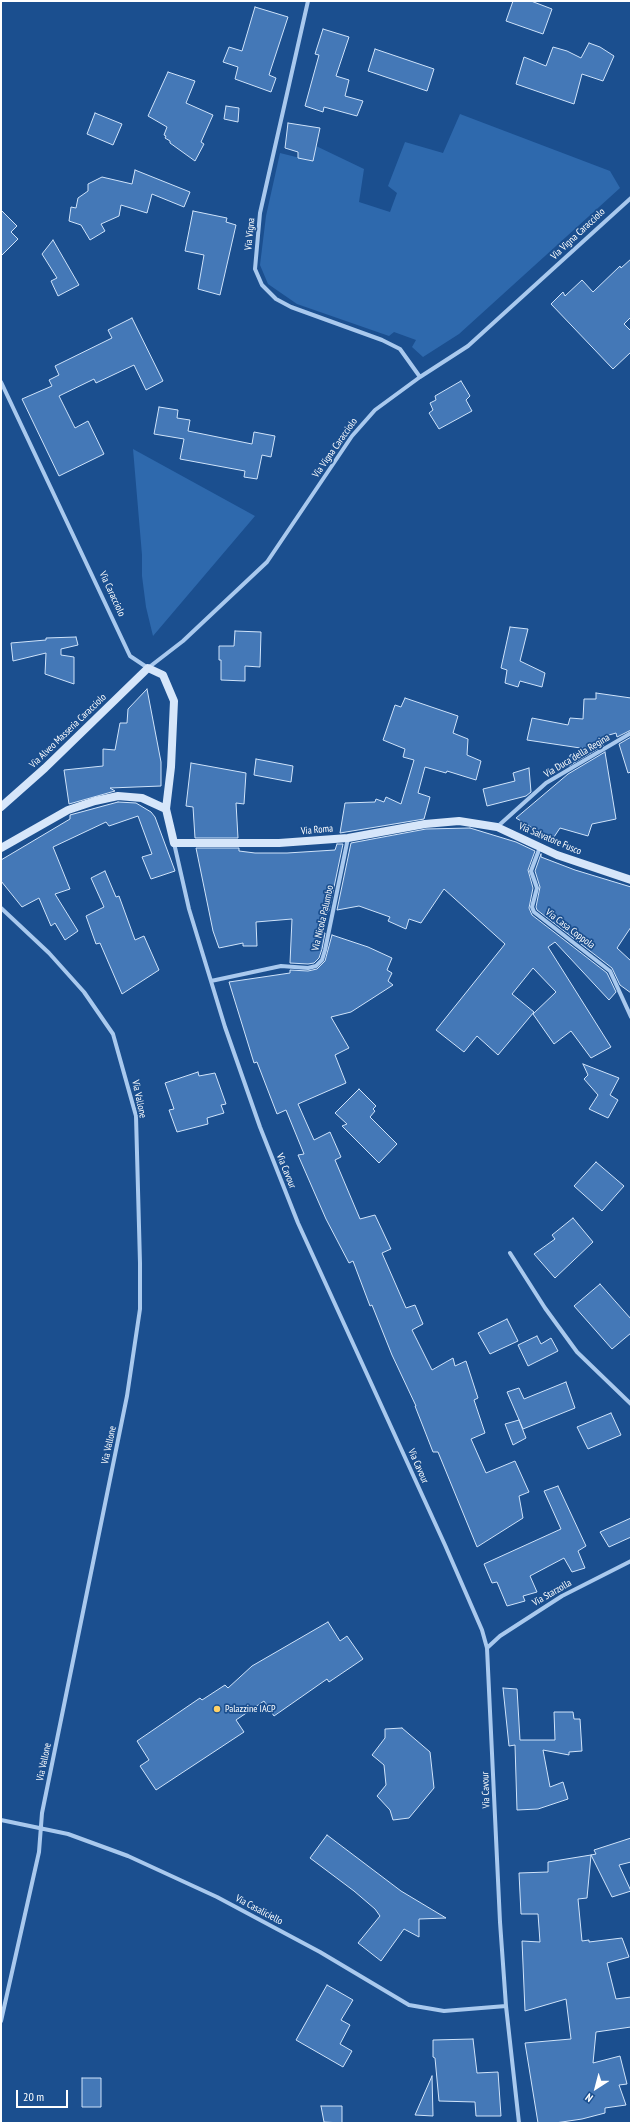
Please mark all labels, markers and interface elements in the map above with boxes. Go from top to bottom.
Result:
street label: Via Vigna Caracciolo [548,206,608,262]
street label: Via Vigna [242,217,258,251]
street label: Via Vigna Caracciolo [310,416,360,480]
street label: Via Caracciolo [96,570,128,618]
street label: Via Alveo Masseria Caracciolo [27,691,109,771]
street label: Via Duca della Regina [542,732,612,780]
street label: Via Salvatore Fusco [517,820,583,858]
street label: Via Roma [300,823,334,837]
street label: Via Nicola Palumbo [310,884,336,952]
street label: Via Casa Coppola [543,907,597,951]
street label: Via Vallone [129,1079,149,1119]
street label: Via Cavour [274,1152,298,1190]
street label: Via Vallone [99,1425,119,1465]
street label: Via Cavour [405,1447,431,1485]
street label: Via Starzolla [530,1577,574,1609]
place label: Palazzine IACP [225,1703,276,1715]
marker: Palazzine IACP [212,1704,222,1714]
street label: Via Vallone [34,1742,54,1782]
street label: Via Cavour [479,1771,493,1809]
street label: Via Casaliciello [233,1892,285,1928]
north arrow [576,2068,616,2108]
scale bar [18,2082,70,2108]
text: 20 m [23,2089,44,2104]
text: N [582,2090,595,2105]

